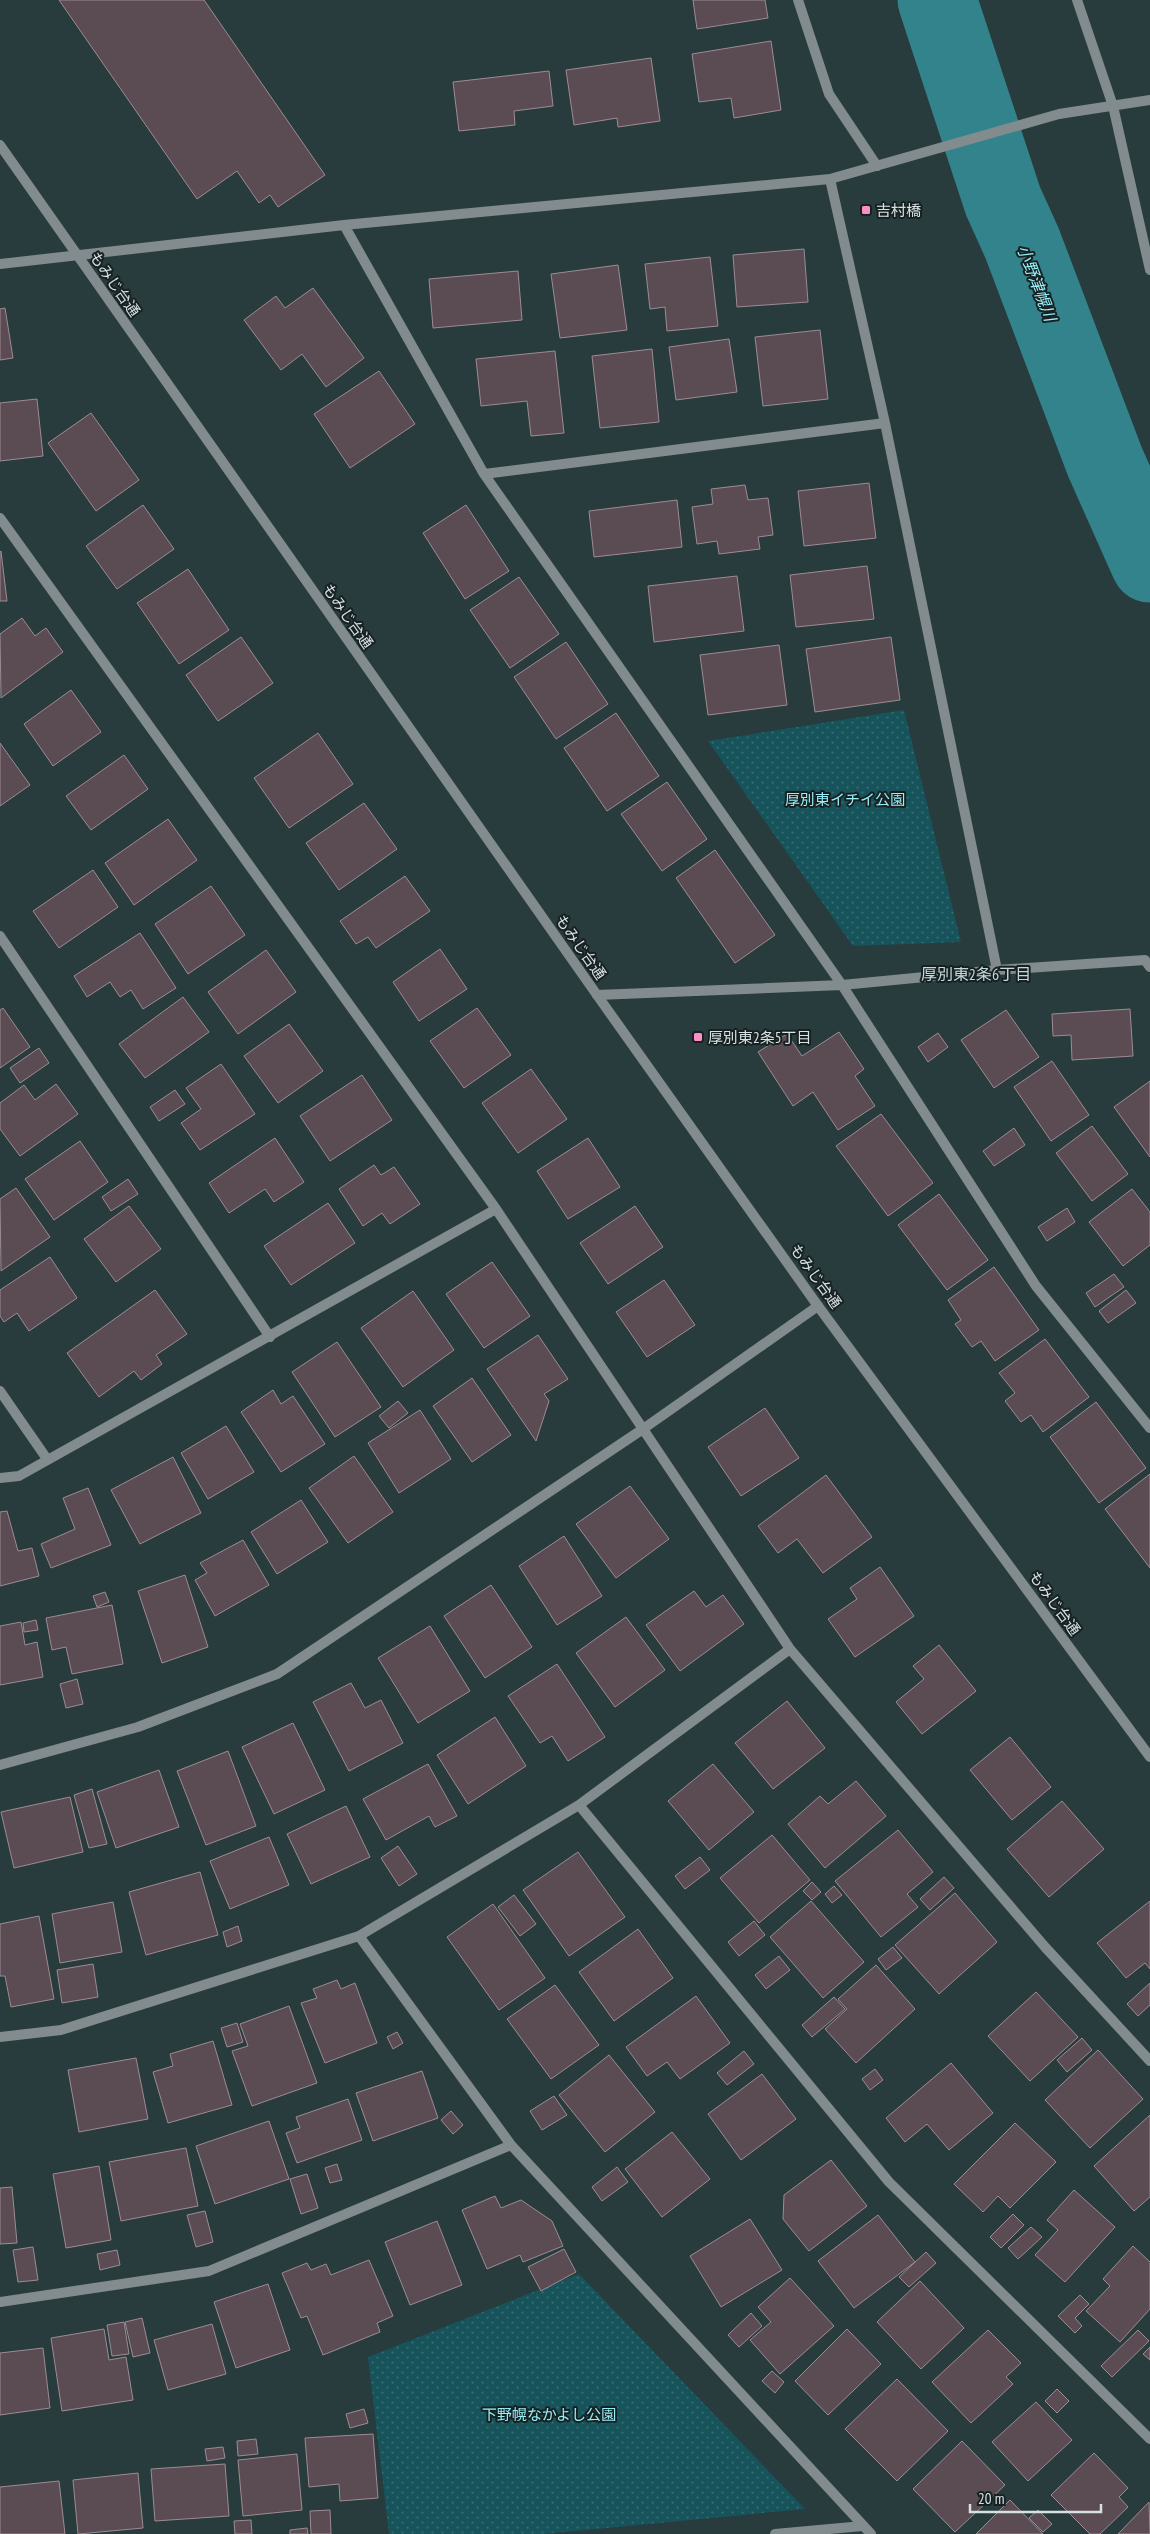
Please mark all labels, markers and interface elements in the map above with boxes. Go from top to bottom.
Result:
place label: 吉村橋 [876,201,921,220]
marker: 吉村橋 [860,204,872,216]
water label: 小野津幌川 [1013,242,1061,326]
street label: もみじ台通 [86,248,144,320]
street label: もみじ台通 [319,580,377,652]
park label: 厚別東イチイ公園 [785,790,905,809]
street label: もみじ台通 [552,911,610,983]
district label: 厚別東2条6丁目 [921,964,1031,984]
place label: 厚別東2条5丁目 [708,1028,812,1047]
marker: 厚別東2条5丁目 [692,1031,704,1043]
street label: もみじ台通 [786,1240,846,1312]
street label: もみじ台通 [1025,1567,1085,1639]
park label: 下野幌なかよし公園 [482,2405,616,2424]
scale bar [970,2482,1101,2514]
text: 20 m [978,2489,1004,2508]

